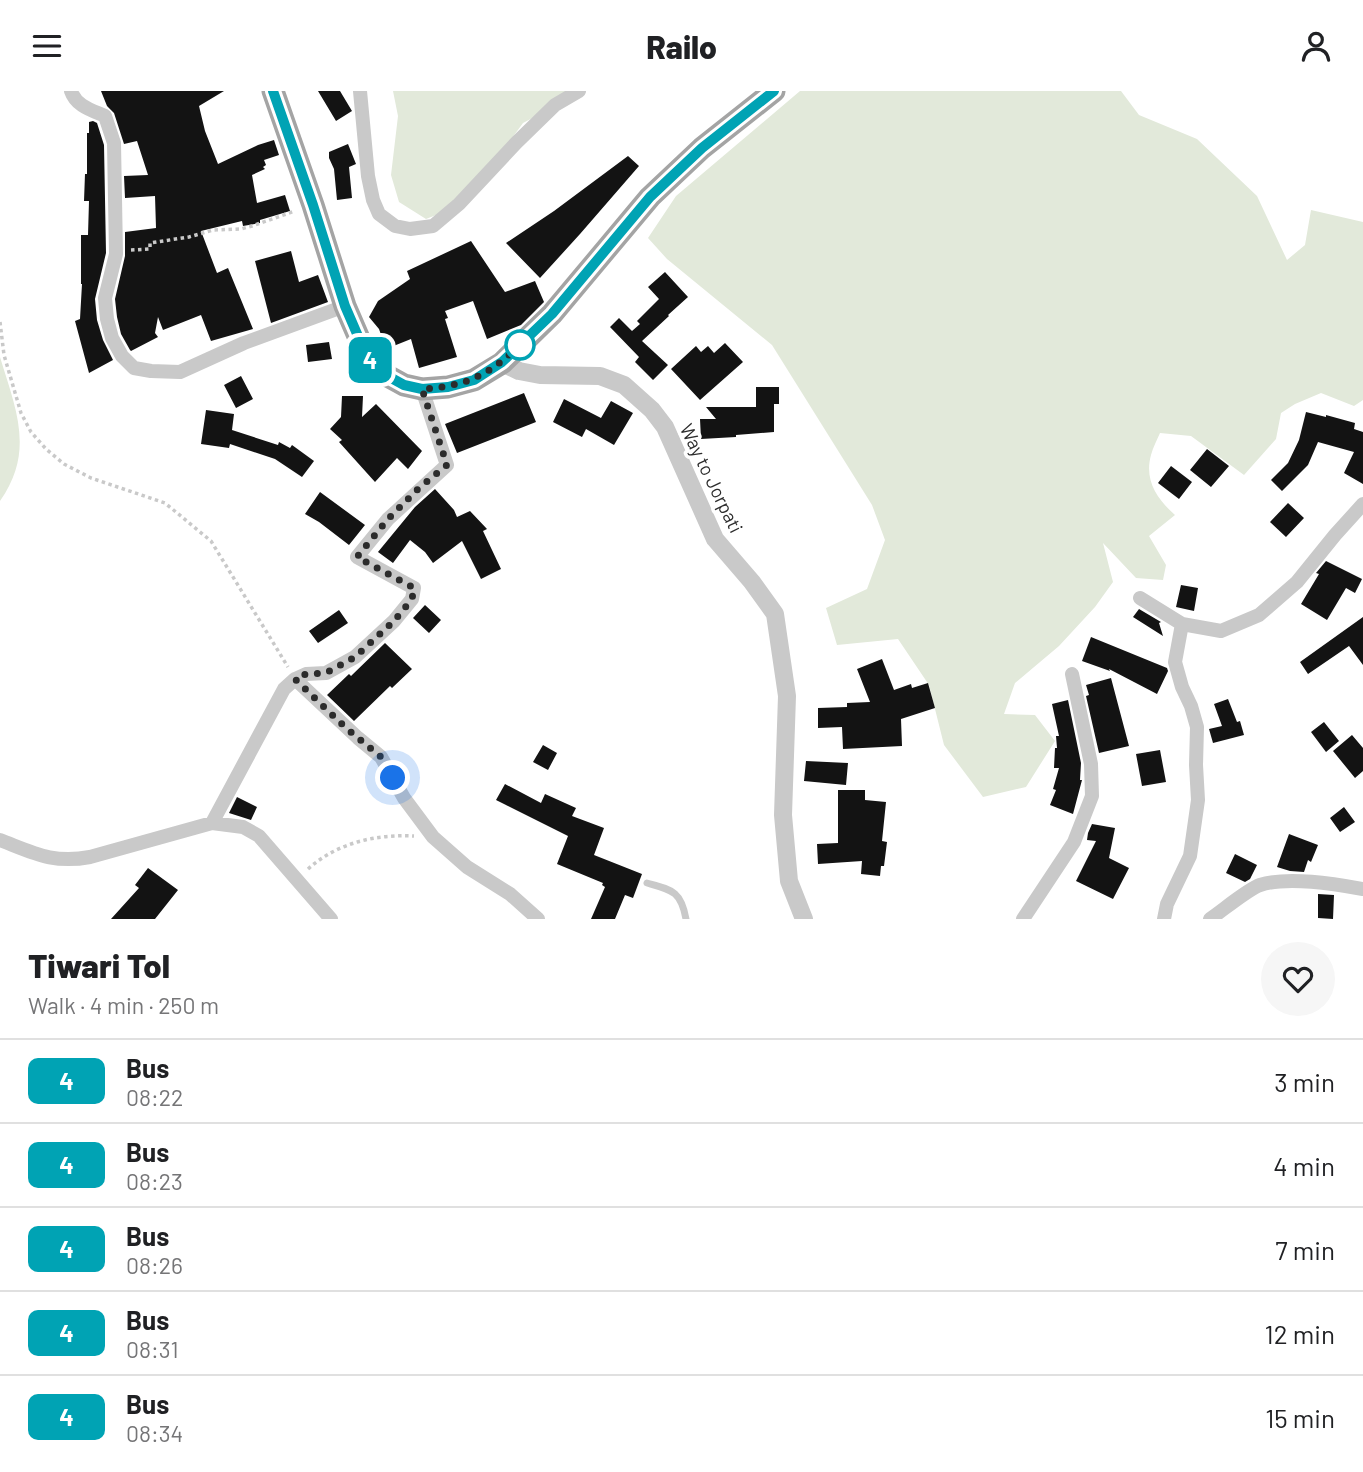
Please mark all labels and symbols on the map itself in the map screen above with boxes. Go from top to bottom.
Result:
unlabelled marker [505,330,535,360]
line badge: 4 [347,337,393,383]
street label: Way to Jorpati [676,420,748,536]
your location [375,760,410,795]

